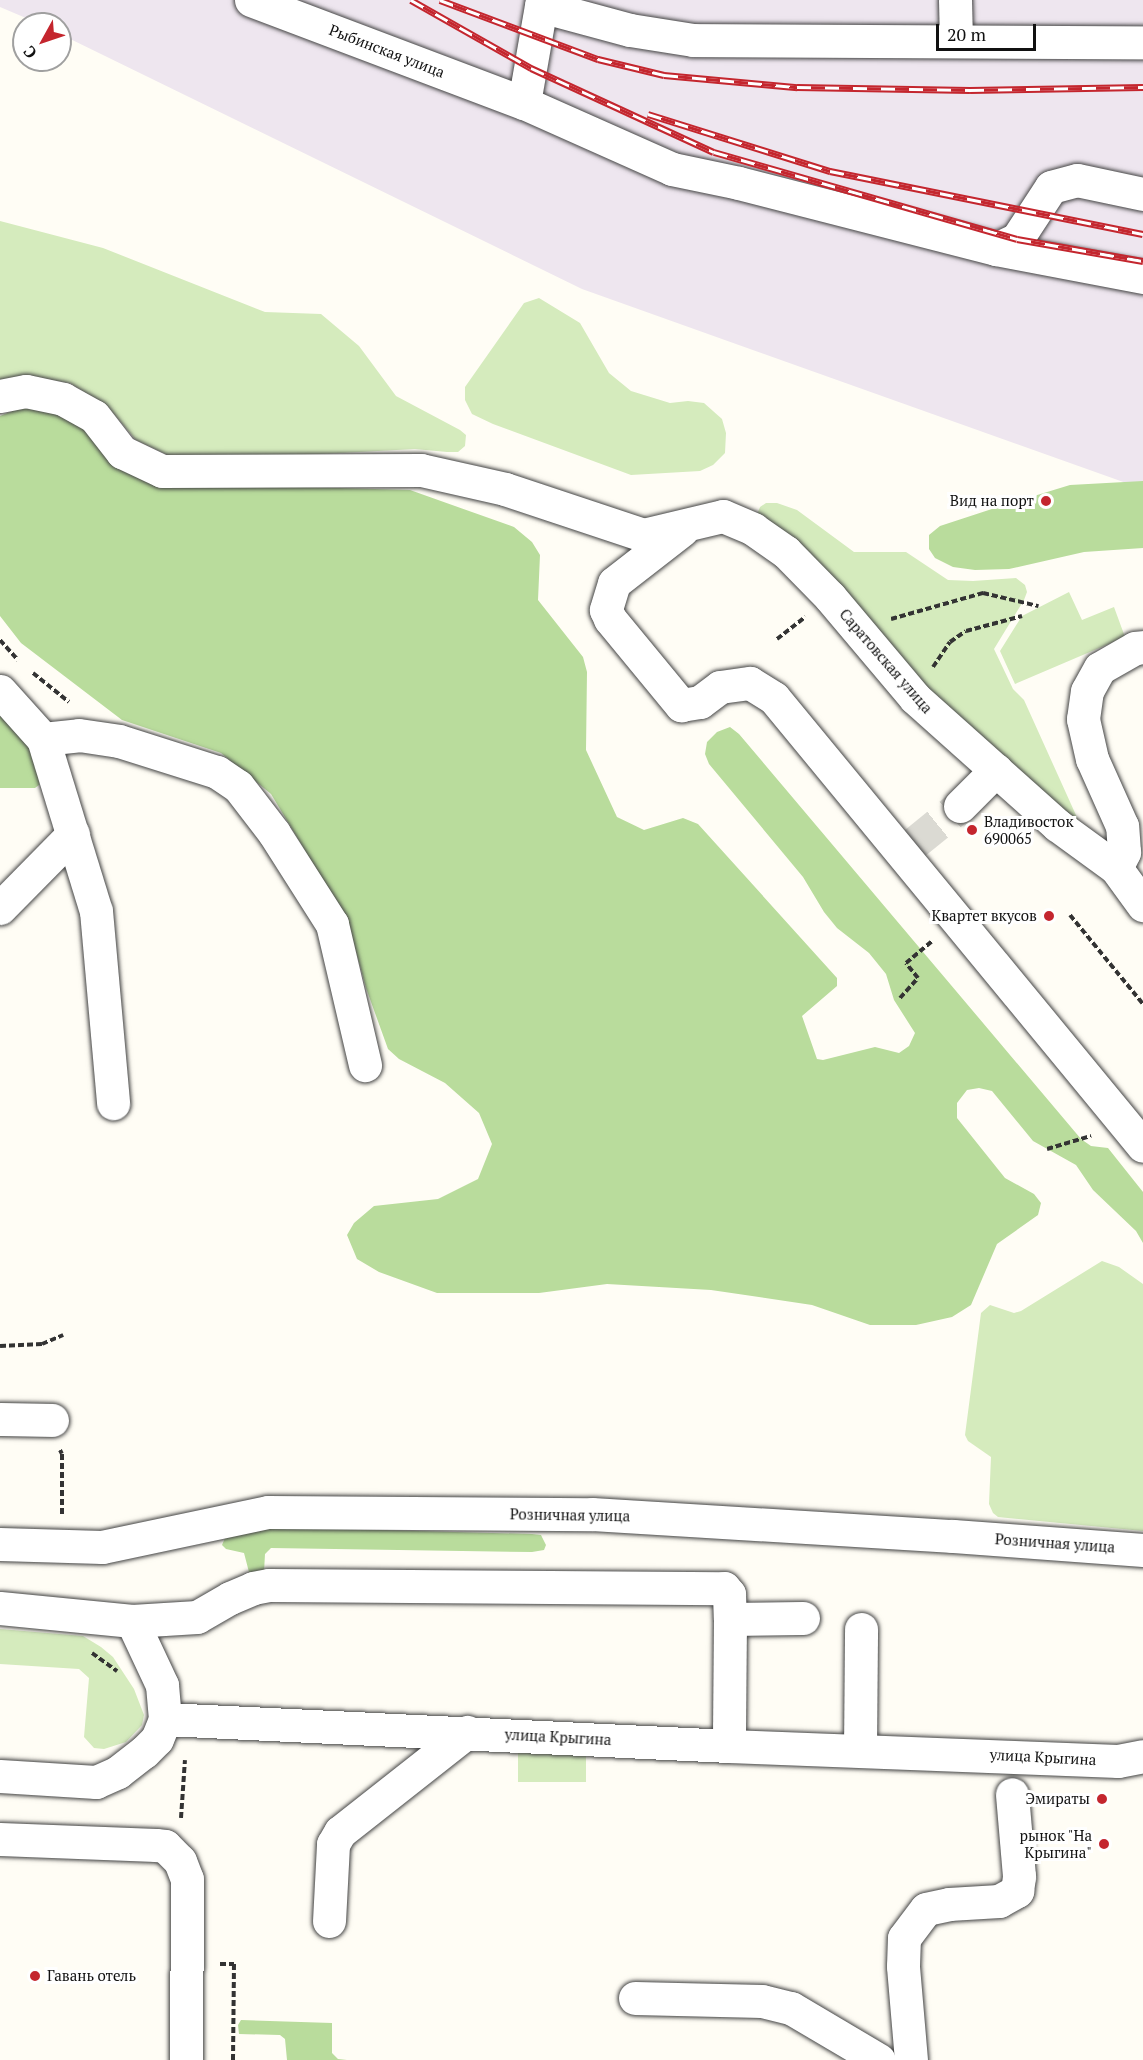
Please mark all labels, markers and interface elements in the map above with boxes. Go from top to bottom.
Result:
north arrow [12,12,72,72]
scale bar [939,12,1040,50]
street label: Рыбинская улица [327,21,447,81]
text: 20 m [947,22,986,46]
text: С [18,41,42,63]
place label: Вид на порт [950,492,1034,510]
marker: Вид на порт [1039,494,1053,508]
street label: Саратовская улица [836,605,936,717]
place label: Владивосток 690065 [984,812,1074,847]
marker: Владивосток 690065 [965,823,979,837]
place label: Квартет вкусов [931,907,1037,925]
marker: Квартет вкусов [1042,909,1056,923]
street label: Розничная улица [510,1505,630,1525]
street label: Розничная улица [994,1530,1116,1556]
street label: улица Крыгина [504,1725,612,1749]
street label: улица Крыгина [989,1745,1097,1769]
place label: Эмираты [1026,1790,1090,1808]
marker: Эмираты [1095,1792,1109,1806]
place label: рынок "На Крыгина" [1019,1826,1092,1861]
marker: рынок "На Крыгина" [1097,1837,1111,1851]
place label: Гавань отель [47,1967,136,1985]
marker: Гавань отель [28,1969,42,1983]

